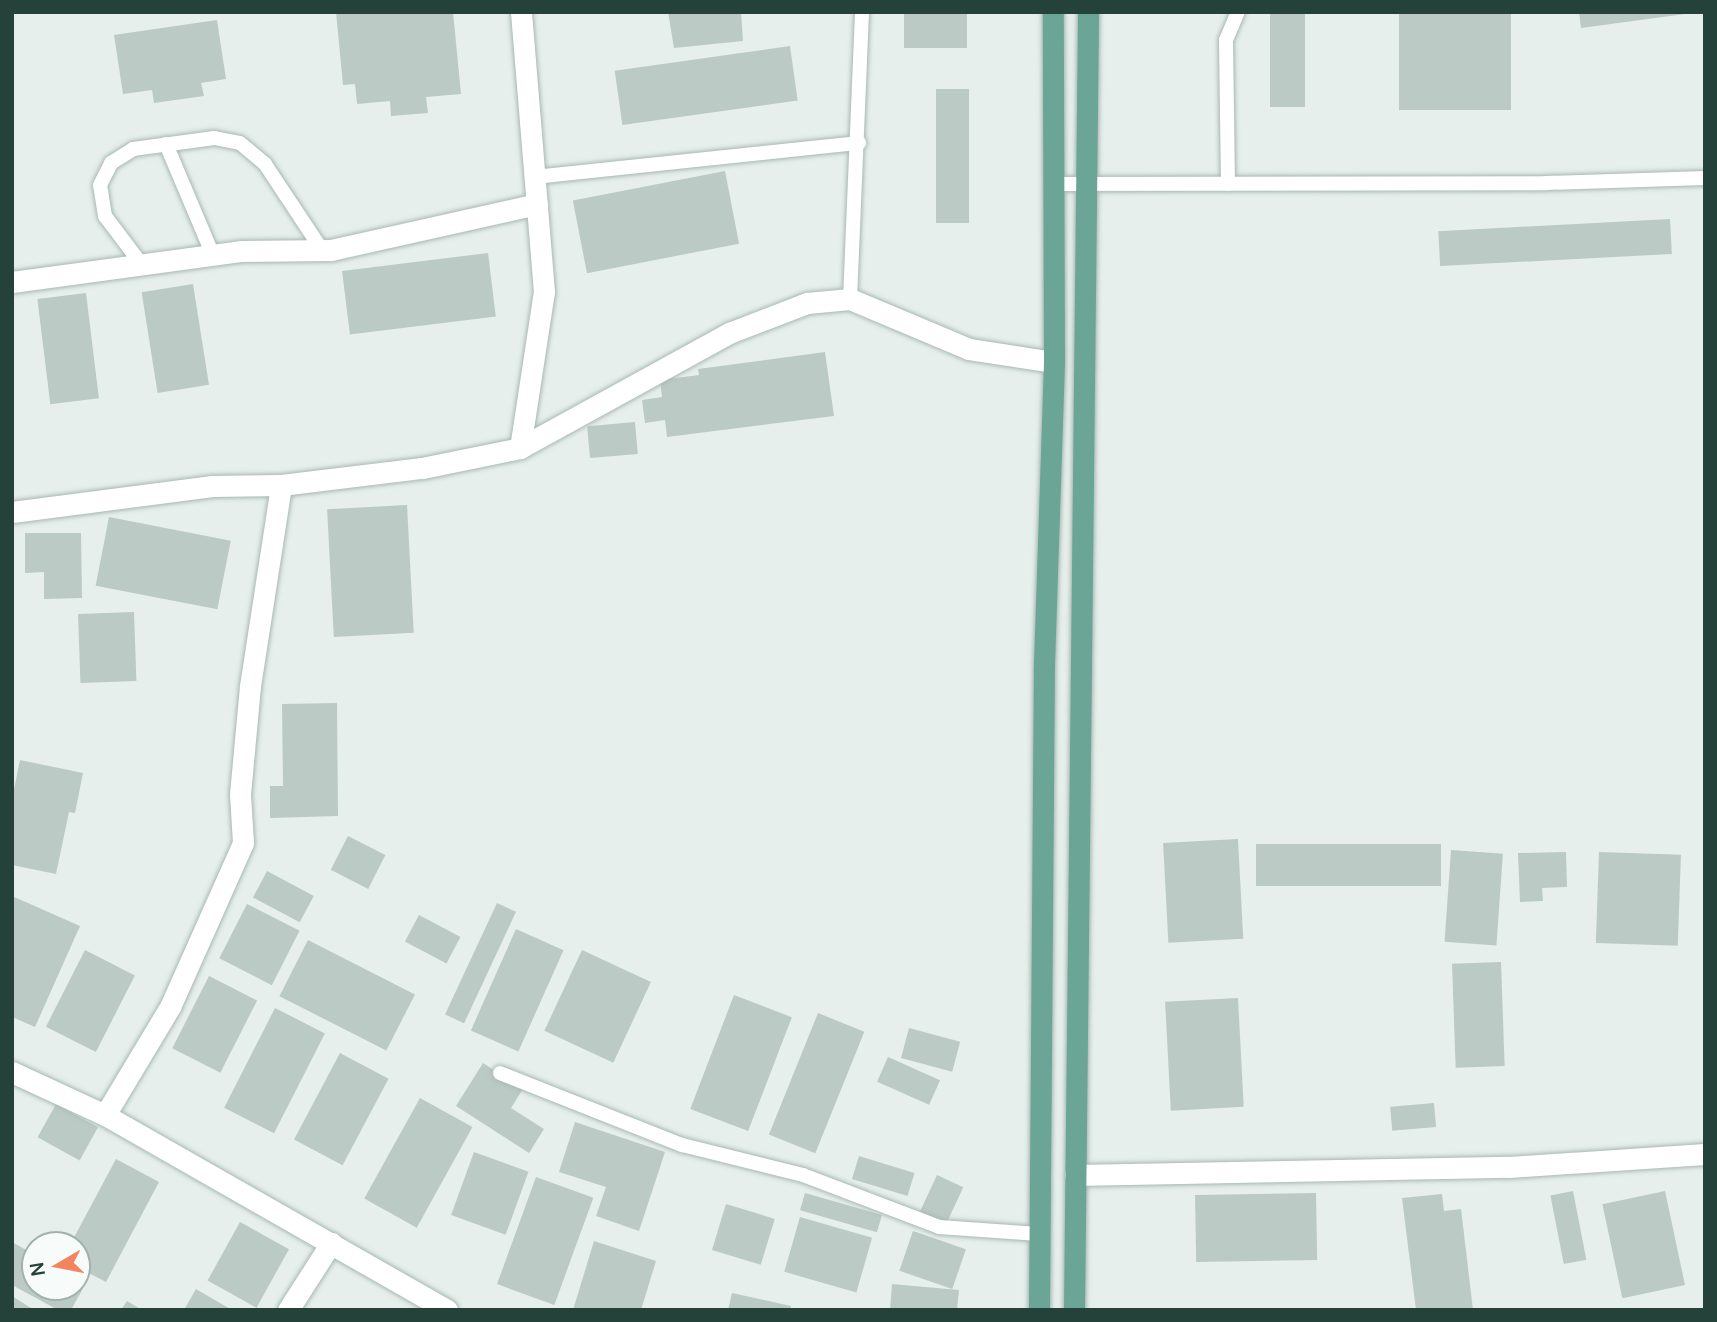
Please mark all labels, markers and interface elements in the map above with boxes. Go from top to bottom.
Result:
north arrow [21,1231,91,1301]
text: N [23,1260,51,1278]

